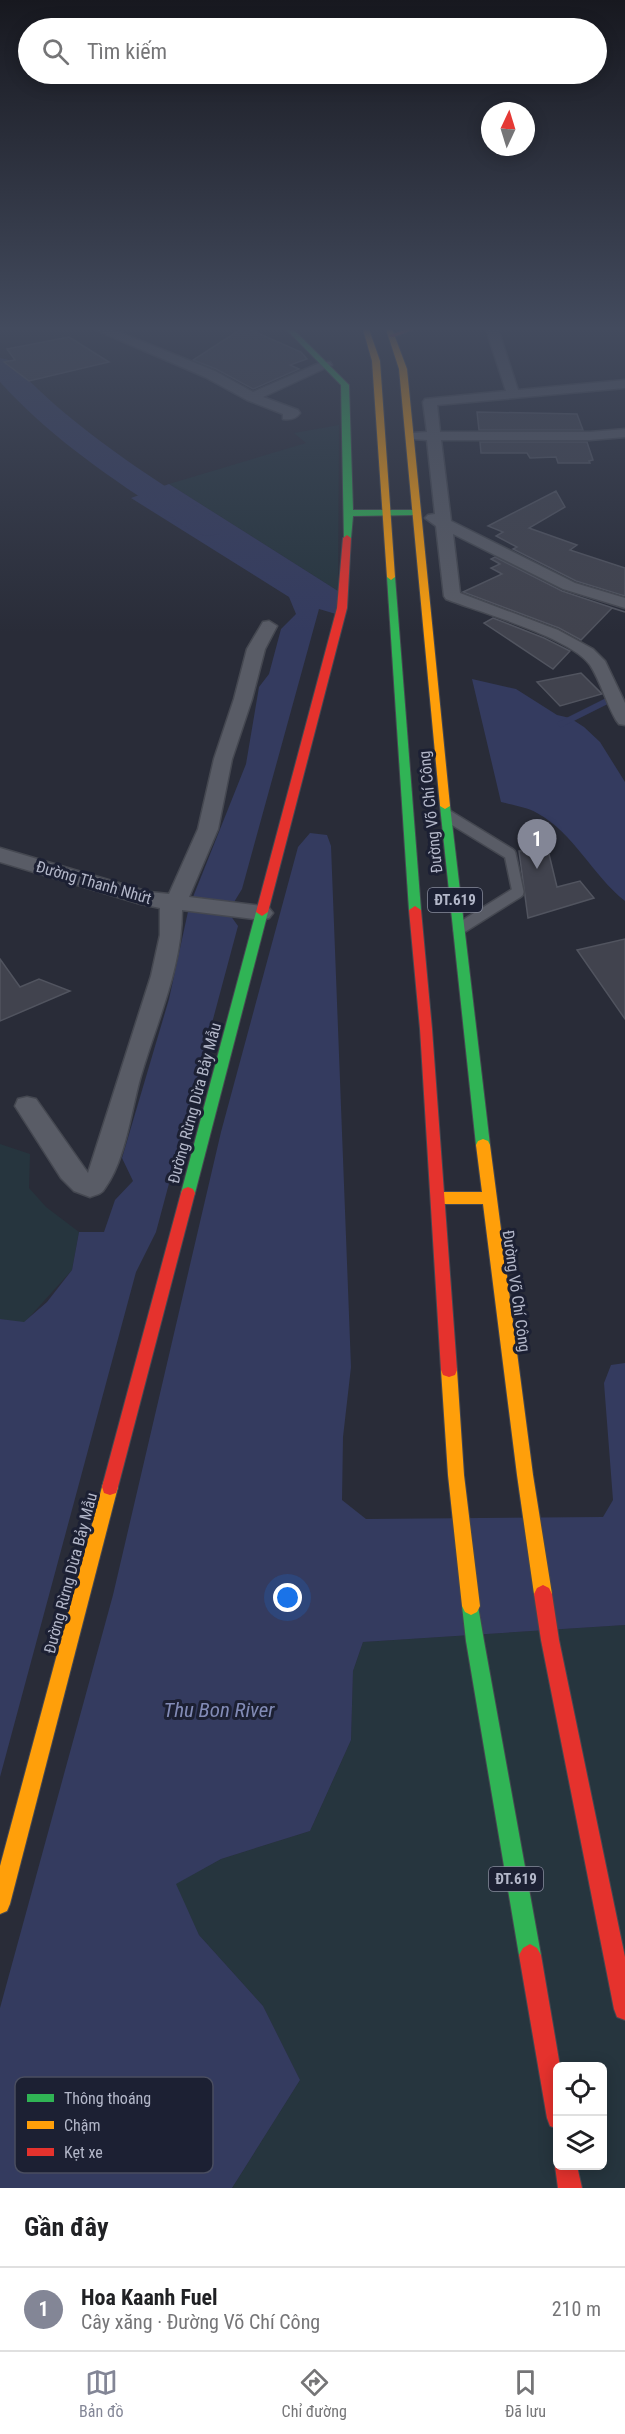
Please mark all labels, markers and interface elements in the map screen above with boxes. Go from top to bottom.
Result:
search box [18,18,607,84]
icon: search [39,35,72,68]
text: Tìm kiếm [87,39,167,64]
north arrow [481,102,535,156]
street label: Đường Võ Chí Công [415,750,446,874]
pin: 1 [518,820,556,869]
street label: Đường Thanh Nhứt [34,857,154,908]
road number: ĐT.619 [428,888,482,912]
street label: Đường Rừng Dừa Bảy Mẫu [164,1021,225,1186]
street label: Đường Võ Chí Công [499,1229,534,1353]
street label: Đường Rừng Dừa Bảy Mẫu [40,1491,101,1656]
your location [273,1583,302,1612]
water label: Thu Bon River [164,1698,275,1722]
road number: ĐT.619 [489,1867,543,1891]
map controls [553,2062,607,2170]
button: locate [553,2062,607,2116]
legend [15,2077,213,2173]
text: Thông thoáng [64,2089,151,2108]
text: Chậm [64,2116,101,2135]
button: layers [553,2116,607,2170]
text: Kẹt xe [64,2143,103,2162]
text: Gần đây [24,2212,109,2242]
text: Hoa Kaanh Fuel [81,2285,218,2310]
text: 1 [38,2297,49,2321]
text: 210 m [552,2297,601,2321]
text: Cây xăng · Đường Võ Chí Công [81,2310,320,2334]
tab: Bản đồ [79,2366,123,2421]
tab: Chỉ đường [282,2366,347,2421]
tab: Đã lưu [505,2366,546,2421]

